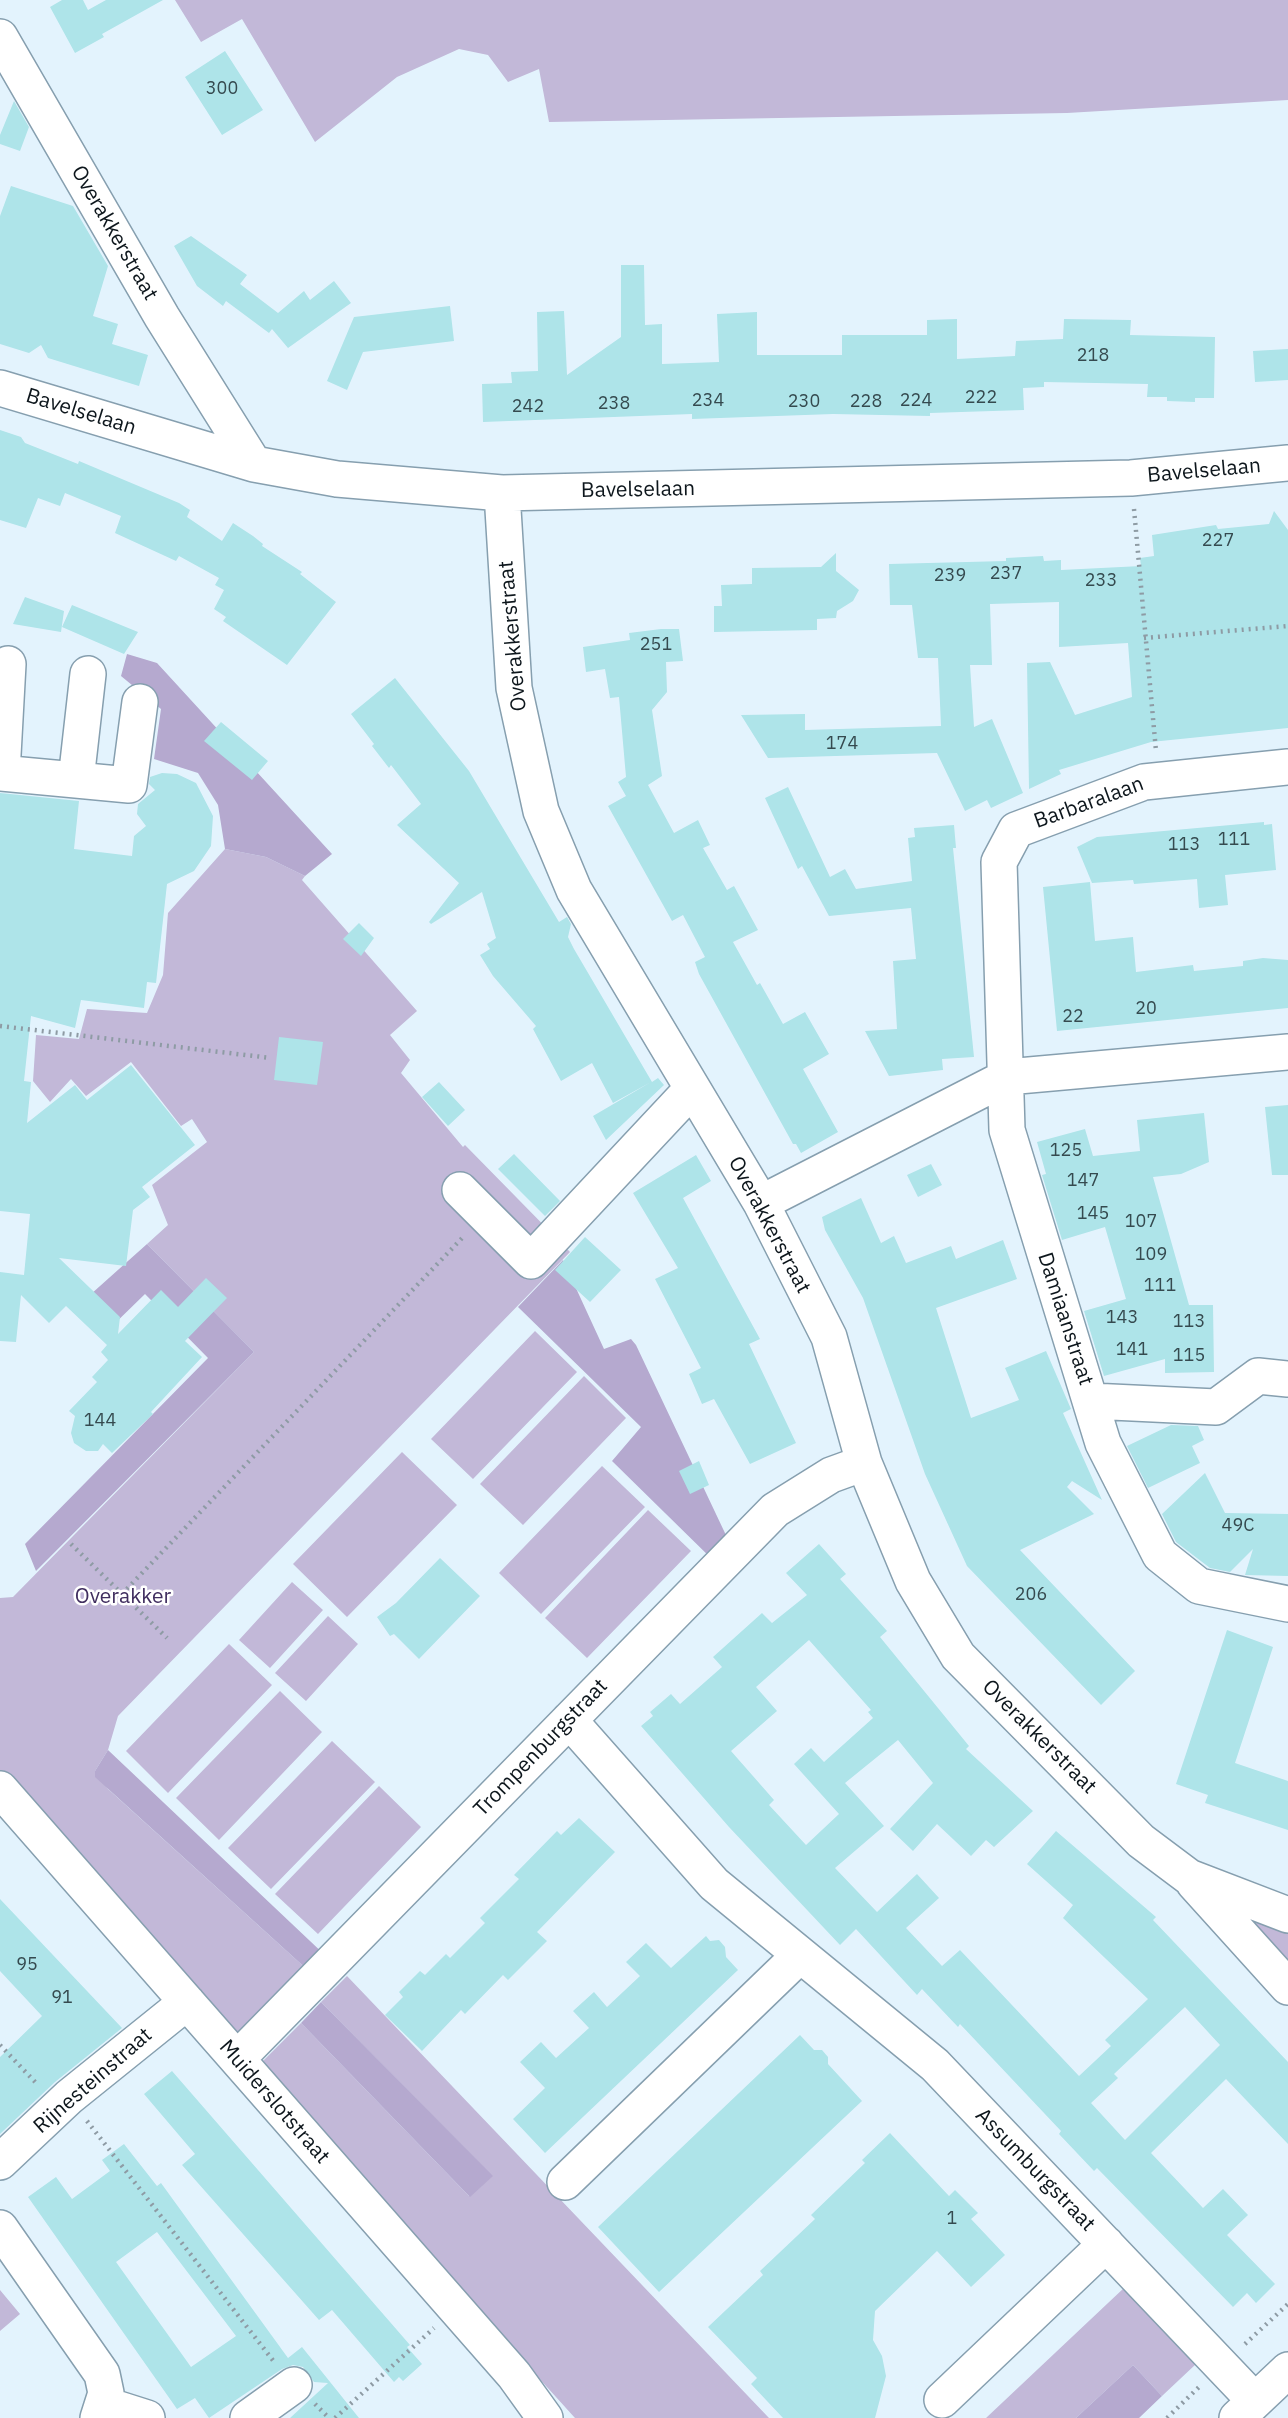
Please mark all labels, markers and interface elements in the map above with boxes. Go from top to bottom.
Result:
house number: 300 [206,78,238,100]
street label: Overakkerstraat [65,161,163,305]
house number: 218 [1077,345,1109,367]
street label: Bavelselaan [23,383,139,441]
house number: 222 [965,387,997,409]
house number: 234 [692,390,724,412]
house number: 224 [900,390,932,412]
house number: 230 [788,391,820,413]
house number: 228 [850,391,882,413]
house number: 238 [598,393,630,415]
house number: 242 [512,396,544,418]
street label: Bavelselaan [1146,453,1262,489]
street label: Bavelselaan [581,476,695,504]
house number: 227 [1202,530,1234,552]
street label: Overakkerstraat [494,560,532,712]
house number: 237 [990,563,1022,585]
house number: 239 [934,565,966,587]
house number: 233 [1085,570,1117,592]
house number: 251 [640,634,672,656]
house number: 174 [826,733,858,755]
street label: Barbaralaan [1031,772,1147,834]
house number: 111 [1218,829,1250,851]
house number: 113 [1168,834,1200,856]
house number: 20 [1135,998,1157,1020]
house number: 22 [1062,1006,1084,1028]
house number: 125 [1050,1140,1082,1162]
street label: Overakkerstraat [722,1152,816,1298]
house number: 147 [1067,1170,1099,1192]
house number: 145 [1077,1203,1109,1225]
house number: 107 [1125,1211,1157,1233]
house number: 109 [1135,1244,1167,1266]
street label: Damiaanstraat [1032,1249,1098,1389]
house number: 111 [1144,1275,1176,1297]
house number: 143 [1106,1307,1138,1329]
house number: 113 [1173,1311,1205,1333]
house number: 141 [1116,1339,1148,1361]
house number: 115 [1173,1345,1205,1367]
house number: 144 [84,1410,116,1432]
house number: 49C [1222,1515,1254,1537]
park label: Overakker [75,1584,171,1610]
house number: 206 [1015,1584,1047,1606]
street label: Trompenburgstraat [469,1674,613,1822]
street label: Overakkerstraat [977,1675,1101,1799]
house number: 95 [16,1954,38,1976]
house number: 91 [51,1987,73,2009]
street label: Rijnesteinstraat [29,2023,157,2139]
street label: Muiderslotstraat [213,2035,335,2169]
street label: Assumburgstraat [970,2103,1100,2237]
house number: 1 [947,2208,957,2230]

